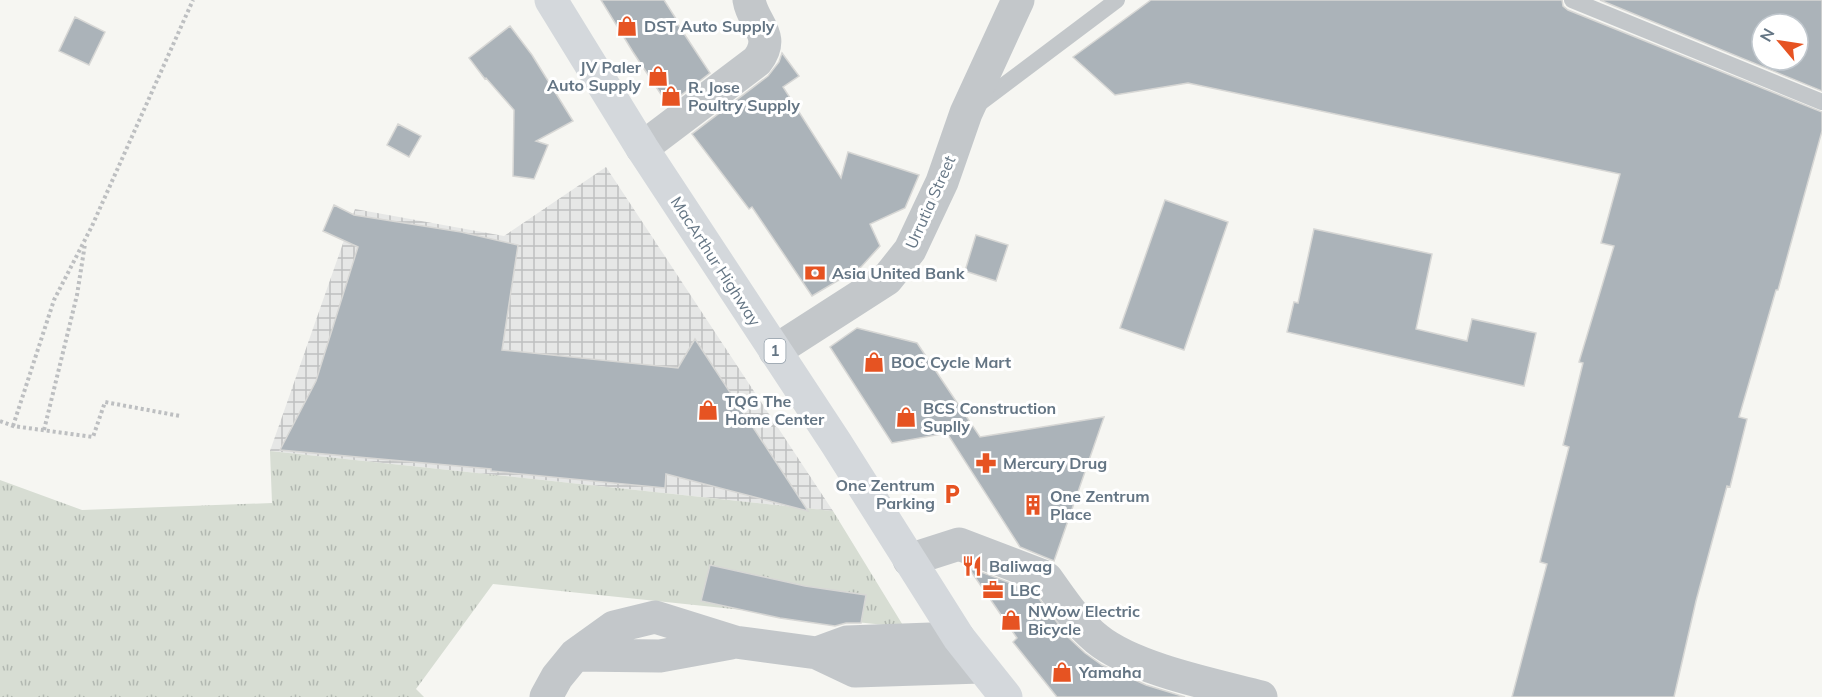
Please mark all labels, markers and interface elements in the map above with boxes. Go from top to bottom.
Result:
north arrow [1750,12,1810,72]
shop icon: DST Auto Supply [615,14,639,38]
place label: DST Auto Supply [644,16,775,36]
text: N [1755,25,1779,45]
place label: JV Paler Auto Supply [547,57,642,95]
shop icon: JV Paler Auto Supply [646,64,670,88]
place label: R. Jose Poultry Supply [688,77,800,115]
shop icon: R. Jose Poultry Supply [659,84,683,108]
street label: Urrutia Street [901,152,960,252]
street label: MacArthur Highway [667,193,766,330]
bank icon: Asia United Bank [803,261,827,285]
place label: Asia United Bank [832,263,966,283]
road number: 1 [764,339,786,363]
shop icon: BOC Cycle Mart [862,350,886,374]
place label: BOC Cycle Mart [891,352,1011,372]
place label: TQG The Home Center [725,391,825,429]
shop icon: TQG The Home Center [696,398,720,422]
place label: BCS Construction Suplly [923,398,1056,436]
shop icon: BCS Construction Suplly [894,405,918,429]
pharmacy icon: Mercury Drug [974,451,998,475]
place label: Mercury Drug [1003,453,1107,473]
place label: One Zentrum Parking [835,475,935,513]
parking icon: One Zentrum Parking [940,482,964,506]
place label: One Zentrum Place [1050,486,1150,524]
building icon: One Zentrum Place [1021,493,1045,517]
restaurant icon: Baliwag [960,554,984,578]
place label: Baliwag [989,556,1052,576]
office icon: LBC [981,578,1005,602]
place label: LBC [1010,580,1041,600]
place label: NWow Electric Bicycle [1028,601,1140,639]
shop icon: NWow Electric Bicycle [999,608,1023,632]
shop icon: Yamaha [1050,660,1074,684]
place label: Yamaha [1078,662,1142,682]

